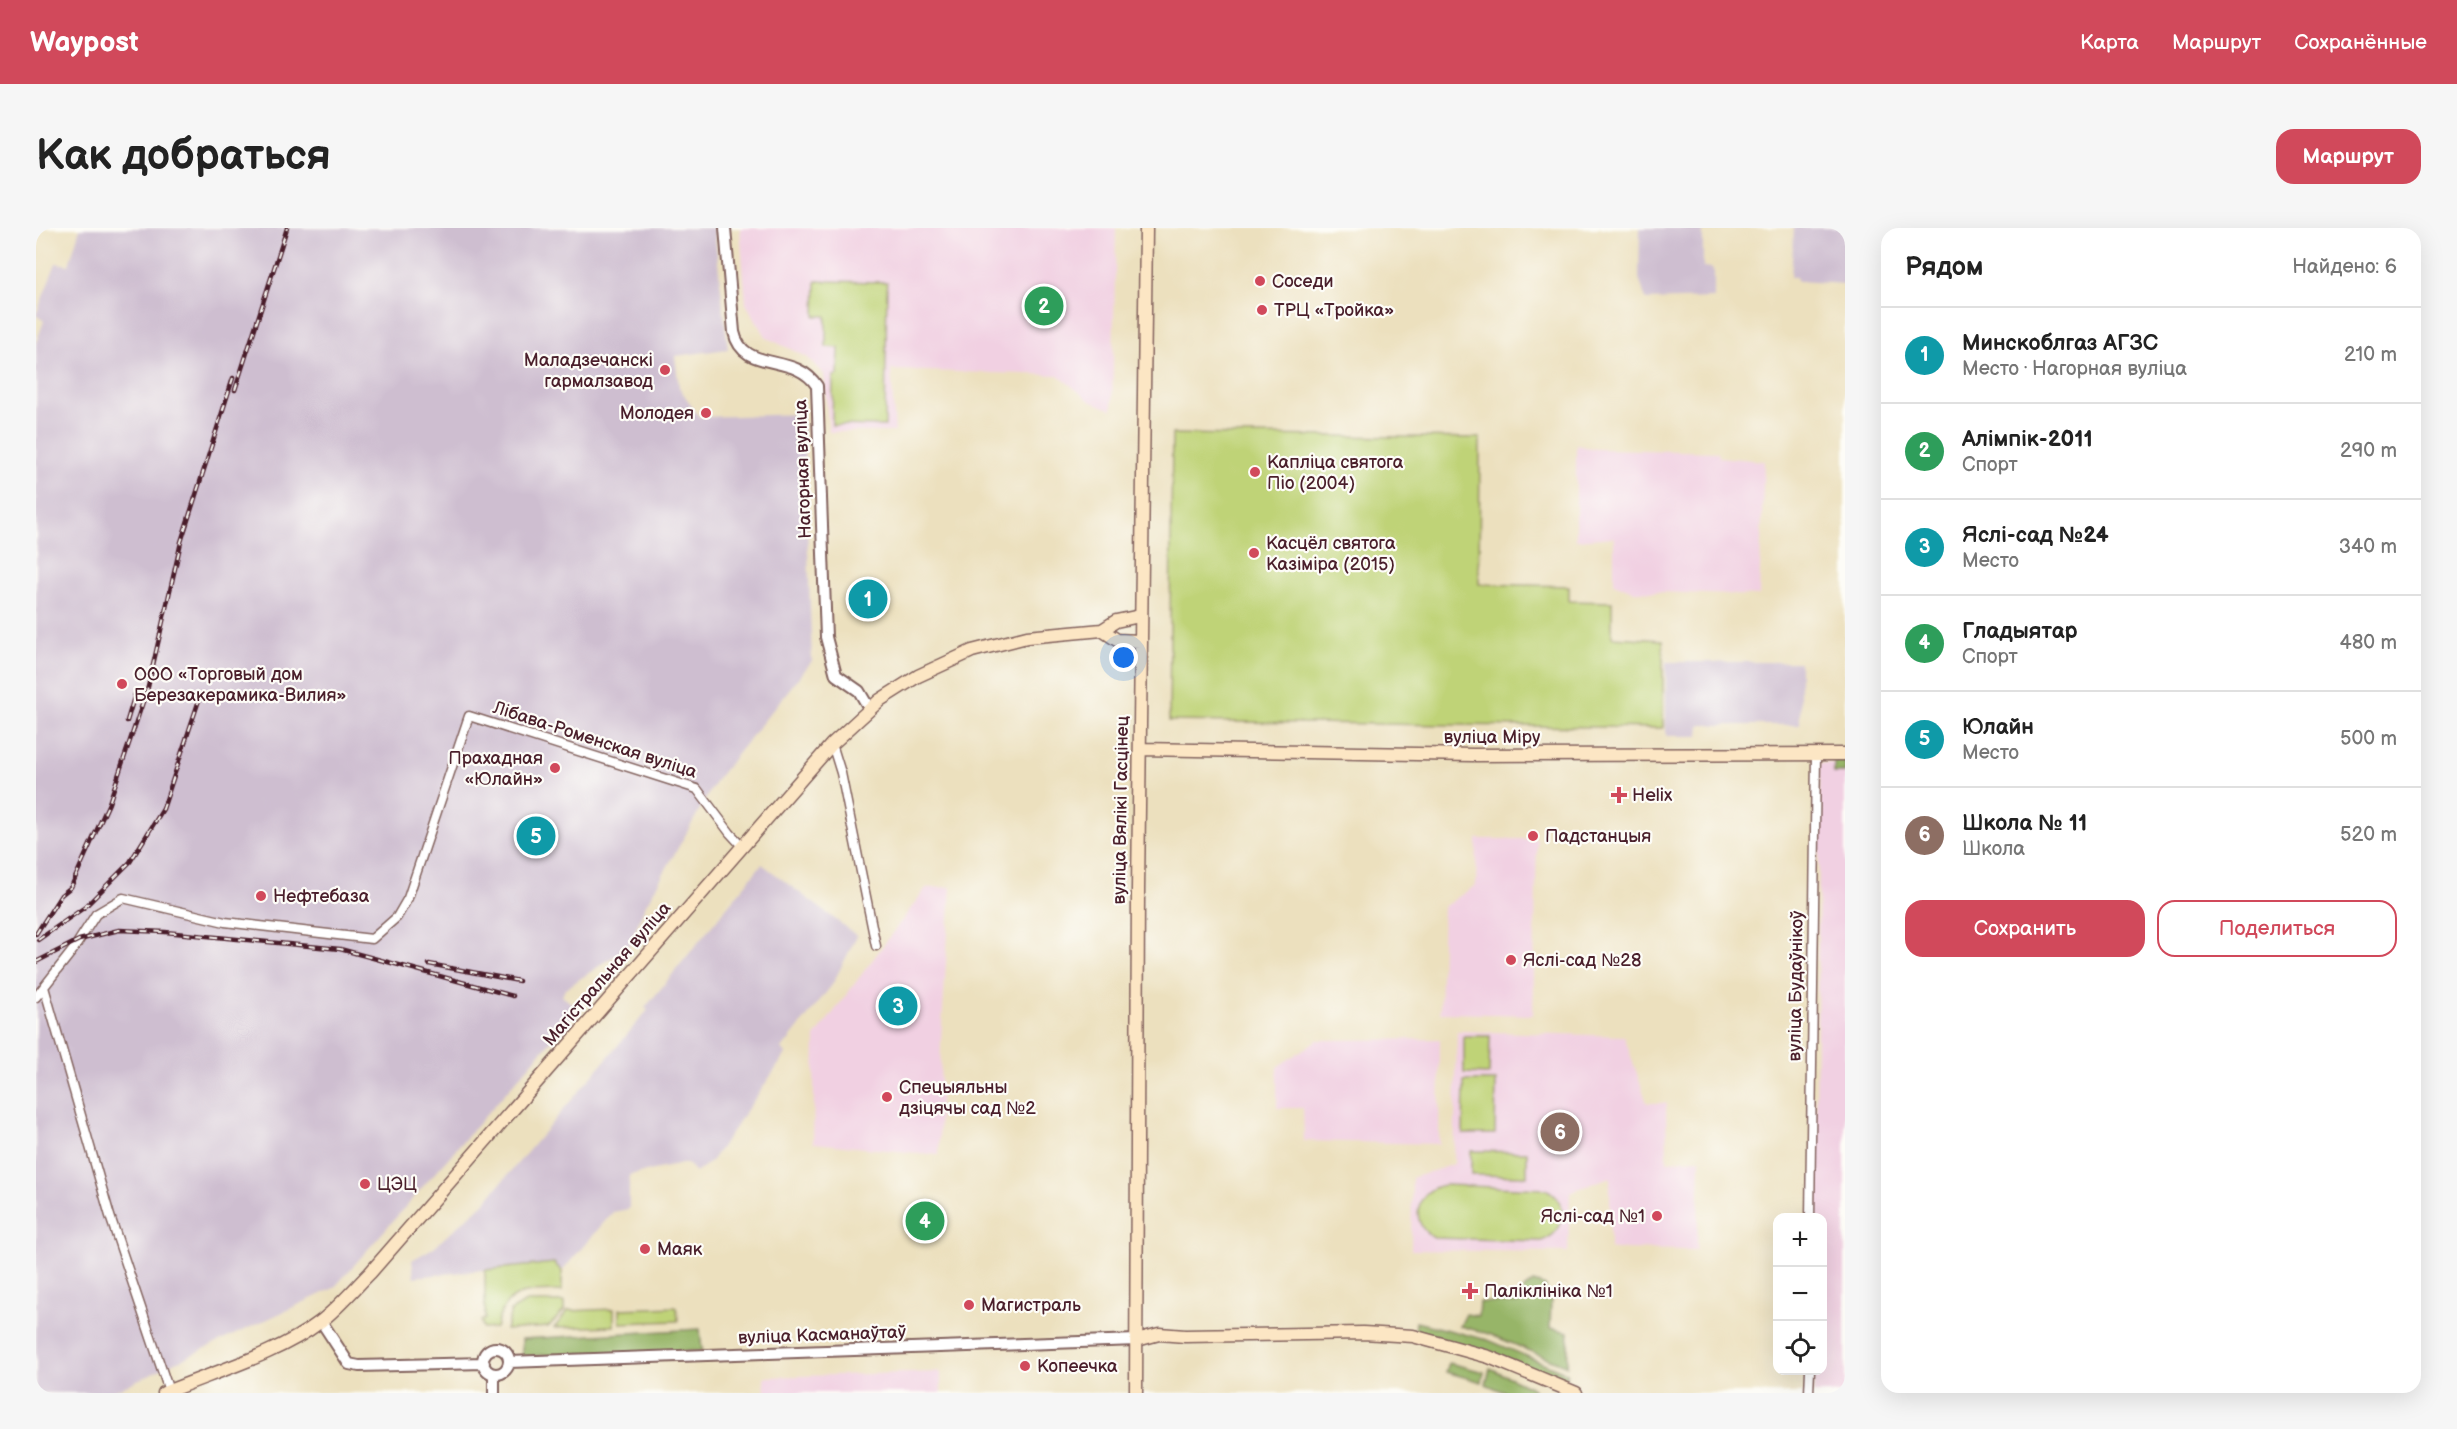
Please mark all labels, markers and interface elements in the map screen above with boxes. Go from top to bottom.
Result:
text: Waypost [30,26,139,59]
text: Карта [2080,30,2139,55]
text: Маршрут [2172,30,2261,55]
text: Сохранённые [2294,30,2427,55]
button: Маршрут [2276,129,2421,184]
text: Как добраться [36,131,331,182]
text: Рядом [1905,252,1983,283]
text: Найдено: 6 [2292,255,2397,279]
place label: Соседи [1272,271,1333,292]
marker: Соседи [1253,274,1267,288]
pin: 2 [1024,284,1064,328]
place label: ТРЦ «Тройка» [1274,300,1394,321]
marker: ТРЦ «Тройка» [1255,303,1269,317]
text: Минскоблгаз АГЗС [1962,330,2158,357]
text: 1 [1920,343,1929,367]
text: 210 m [2344,343,2397,367]
place label: Маладзечанскі гармалзавод [524,350,653,392]
text: Место · Нагорная вуліца [1962,357,2187,381]
marker: Маладзечанскі гармалзавод [658,363,672,377]
street label: Нагорная вуліца [790,399,816,539]
place label: Молодея [620,403,694,424]
marker: Молодея [699,406,713,420]
text: Алімпік-2011 [1962,426,2093,453]
text: 2 [1919,439,1930,463]
text: 290 m [2340,439,2397,463]
place label: Капліца святога Піо (2004) [1267,452,1404,494]
text: Спорт [1962,453,2018,477]
marker: Капліца святога Піо (2004) [1248,465,1262,479]
text: Яслі-сад №24 [1962,522,2109,549]
place label: Касцёл святога Казіміра (2015) [1266,533,1396,575]
text: 3 [1919,535,1930,559]
text: 340 m [2339,535,2397,559]
marker: Касцёл святога Казіміра (2015) [1247,546,1261,560]
text: Место [1962,549,2019,573]
pin: 1 [848,576,888,622]
text: Гладыятар [1962,618,2077,645]
text: 4 [1919,631,1930,655]
text: 480 m [2339,631,2397,655]
your location [1109,643,1138,672]
text: Спорт [1962,645,2018,669]
place label: ООО «Торговый дом Березакерамика-Вилия» [134,664,347,706]
marker: ООО «Торговый дом Березакерамика-Вилия» [115,677,129,691]
street label: Лібава-Роменская вуліца [489,697,700,783]
text: Юлайн [1962,714,2034,741]
street label: вуліца Вялікі Гасцінец [1109,715,1133,905]
street label: вуліца Міру [1444,727,1541,748]
text: 5 [1919,727,1930,751]
text: 500 m [2340,727,2397,751]
text: Место [1962,741,2019,765]
place label: Прахадная «Юлайн» [448,748,543,790]
marker: Прахадная «Юлайн» [548,761,562,775]
place label: Helix [1632,785,1673,806]
marker: Helix [1610,786,1628,804]
text: Школа № 11 [1962,810,2087,837]
pin: 5 [516,814,556,858]
text: 6 [1918,823,1931,847]
text: 520 m [2340,823,2397,847]
place label: Падстанцыя [1545,826,1651,847]
marker: Падстанцыя [1526,829,1540,843]
text: Школа [1962,837,2025,861]
place label: Нефтебаза [273,886,370,907]
marker: Нефтебаза [254,889,268,903]
street label: Магістральная вуліца [539,898,675,1050]
button: Сохранить [1905,900,2145,957]
button: Поделиться [2157,900,2397,957]
street label: вуліца Будаўнікоў [1784,910,1808,1062]
place label: Яслі-сад №28 [1523,950,1641,971]
marker: Яслі-сад №28 [1504,953,1518,967]
pin: 3 [878,984,918,1028]
place label: Спецыяльны дзіцячы сад №2 [899,1077,1036,1119]
marker: Спецыяльны дзіцячы сад №2 [880,1090,894,1104]
pin: 6 [1540,1110,1580,1154]
place label: ЦЭЦ [377,1174,417,1195]
marker: ЦЭЦ [358,1177,372,1191]
pin: 4 [906,1198,944,1244]
place label: Яслі-сад №1 [1541,1206,1645,1227]
marker: Яслі-сад №1 [1650,1209,1664,1223]
map controls [1773,1213,1827,1375]
button: + [1773,1213,1827,1267]
place label: Маяк [657,1239,703,1260]
marker: Маяк [638,1242,652,1256]
button: − [1773,1267,1827,1321]
place label: Паліклініка №1 [1484,1281,1613,1302]
marker: Паліклініка №1 [1461,1282,1479,1300]
place label: Магистраль [981,1295,1081,1316]
marker: Магистраль [962,1298,976,1312]
button: locate [1773,1321,1827,1375]
street label: вуліца Касманаўтаў [738,1322,907,1348]
place label: Копеечка [1037,1356,1118,1377]
marker: Копеечка [1018,1359,1032,1373]

